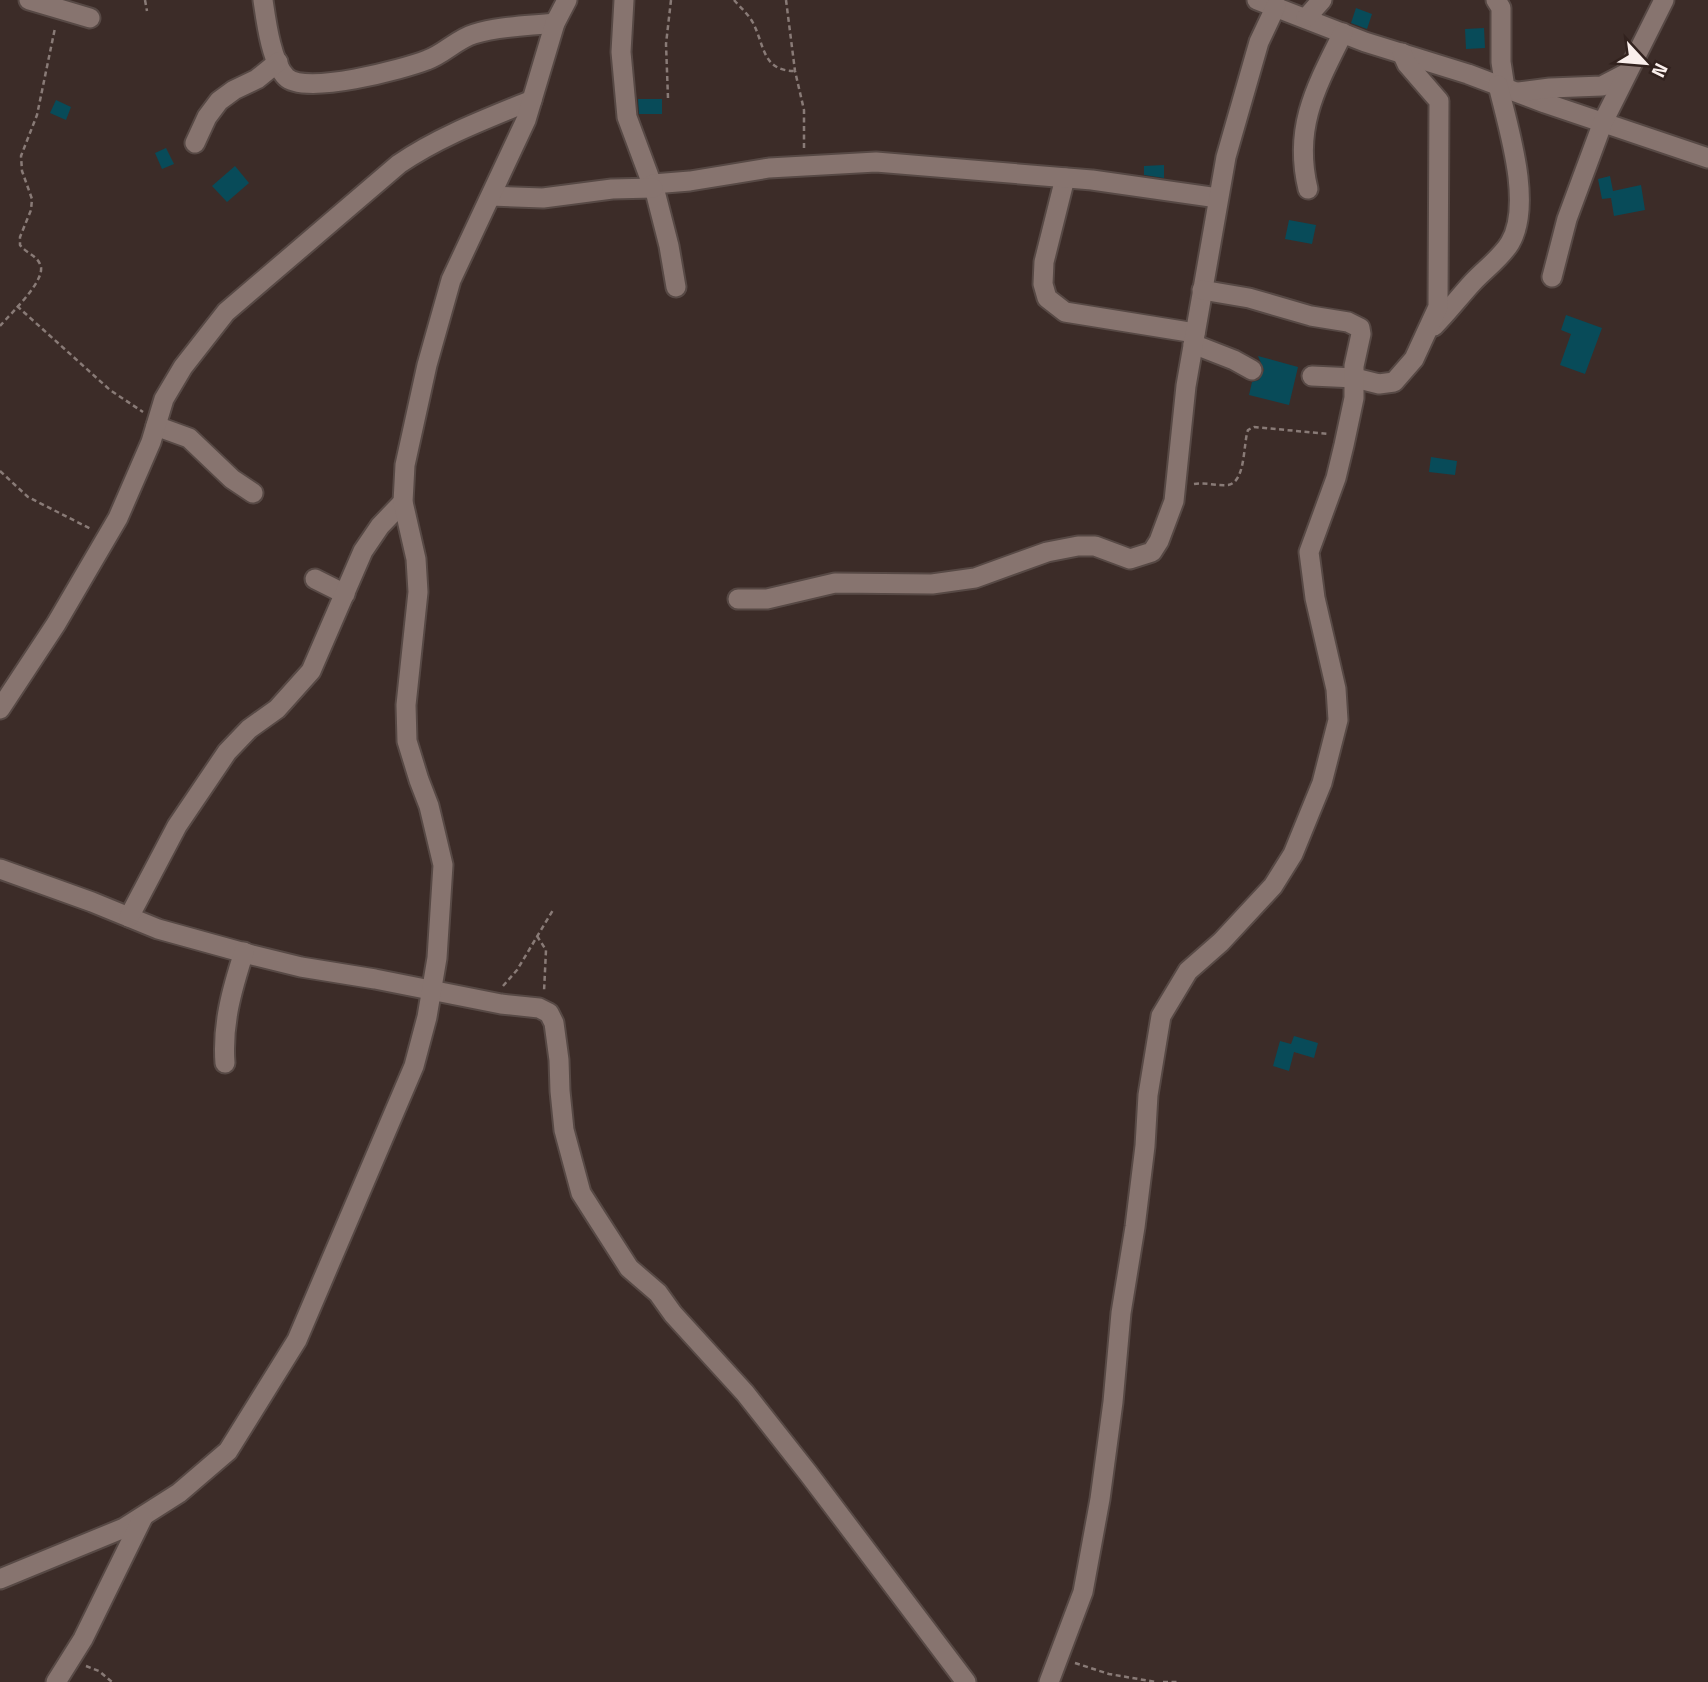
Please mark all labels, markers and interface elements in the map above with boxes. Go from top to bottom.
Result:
north arrow [1610,28,1680,98]
text: N [1645,58,1677,83]

